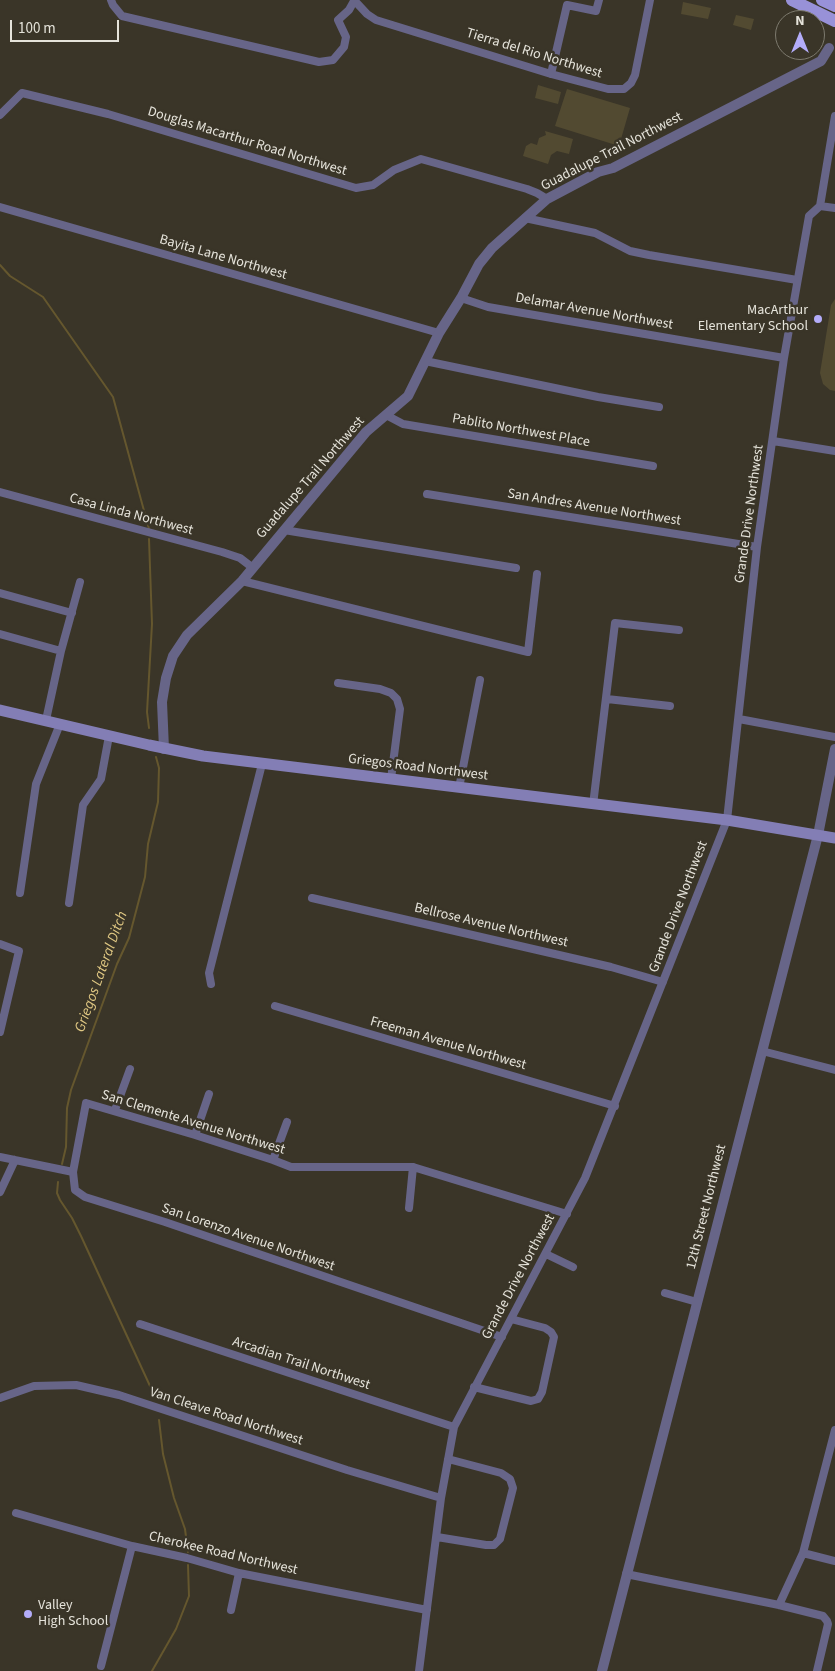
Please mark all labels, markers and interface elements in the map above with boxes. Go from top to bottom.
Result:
scale bar [12,10,121,42]
north arrow [775,10,825,60]
text: N [795,11,805,31]
text: 100 m [18,18,56,39]
street label: Tierra del Rio Northwest [464,25,604,83]
street label: Douglas Macarthur Road Northwest [145,104,349,180]
street label: Guadalupe Trail Northwest [539,109,685,195]
street label: Bayita Lane Northwest [157,232,289,284]
street label: Delamar Avenue Northwest [514,290,674,334]
place label: MacArthur Elementary School [698,303,808,336]
marker: MacArthur Elementary School [812,313,824,325]
street label: Pablito Northwest Place [451,411,591,451]
street label: Guadalupe Trail Northwest [253,414,369,542]
street label: Grande Drive Northwest [732,444,768,584]
street label: San Andres Avenue Northwest [506,486,682,530]
street label: Casa Linda Northwest [67,490,195,540]
street label: Griegos Road Northwest [347,751,489,785]
street label: Grande Drive Northwest [646,839,712,975]
street label: Bellrose Avenue Northwest [412,900,570,952]
water label: Griegos Lateral Ditch [72,909,132,1035]
street label: Freeman Avenue Northwest [368,1014,528,1074]
street label: San Clemente Avenue Northwest [99,1087,287,1159]
street label: 12th Street Northwest [683,1143,731,1271]
street label: San Lorenzo Avenue Northwest [159,1200,337,1276]
street label: Grande Drive Northwest [479,1211,559,1343]
street label: Arcadian Trail Northwest [230,1334,372,1394]
street label: Van Cleave Road Northwest [147,1384,305,1450]
street label: Cherokee Road Northwest [147,1529,299,1579]
place label: Valley High School [38,1598,108,1630]
marker: Valley High School [22,1608,34,1620]

